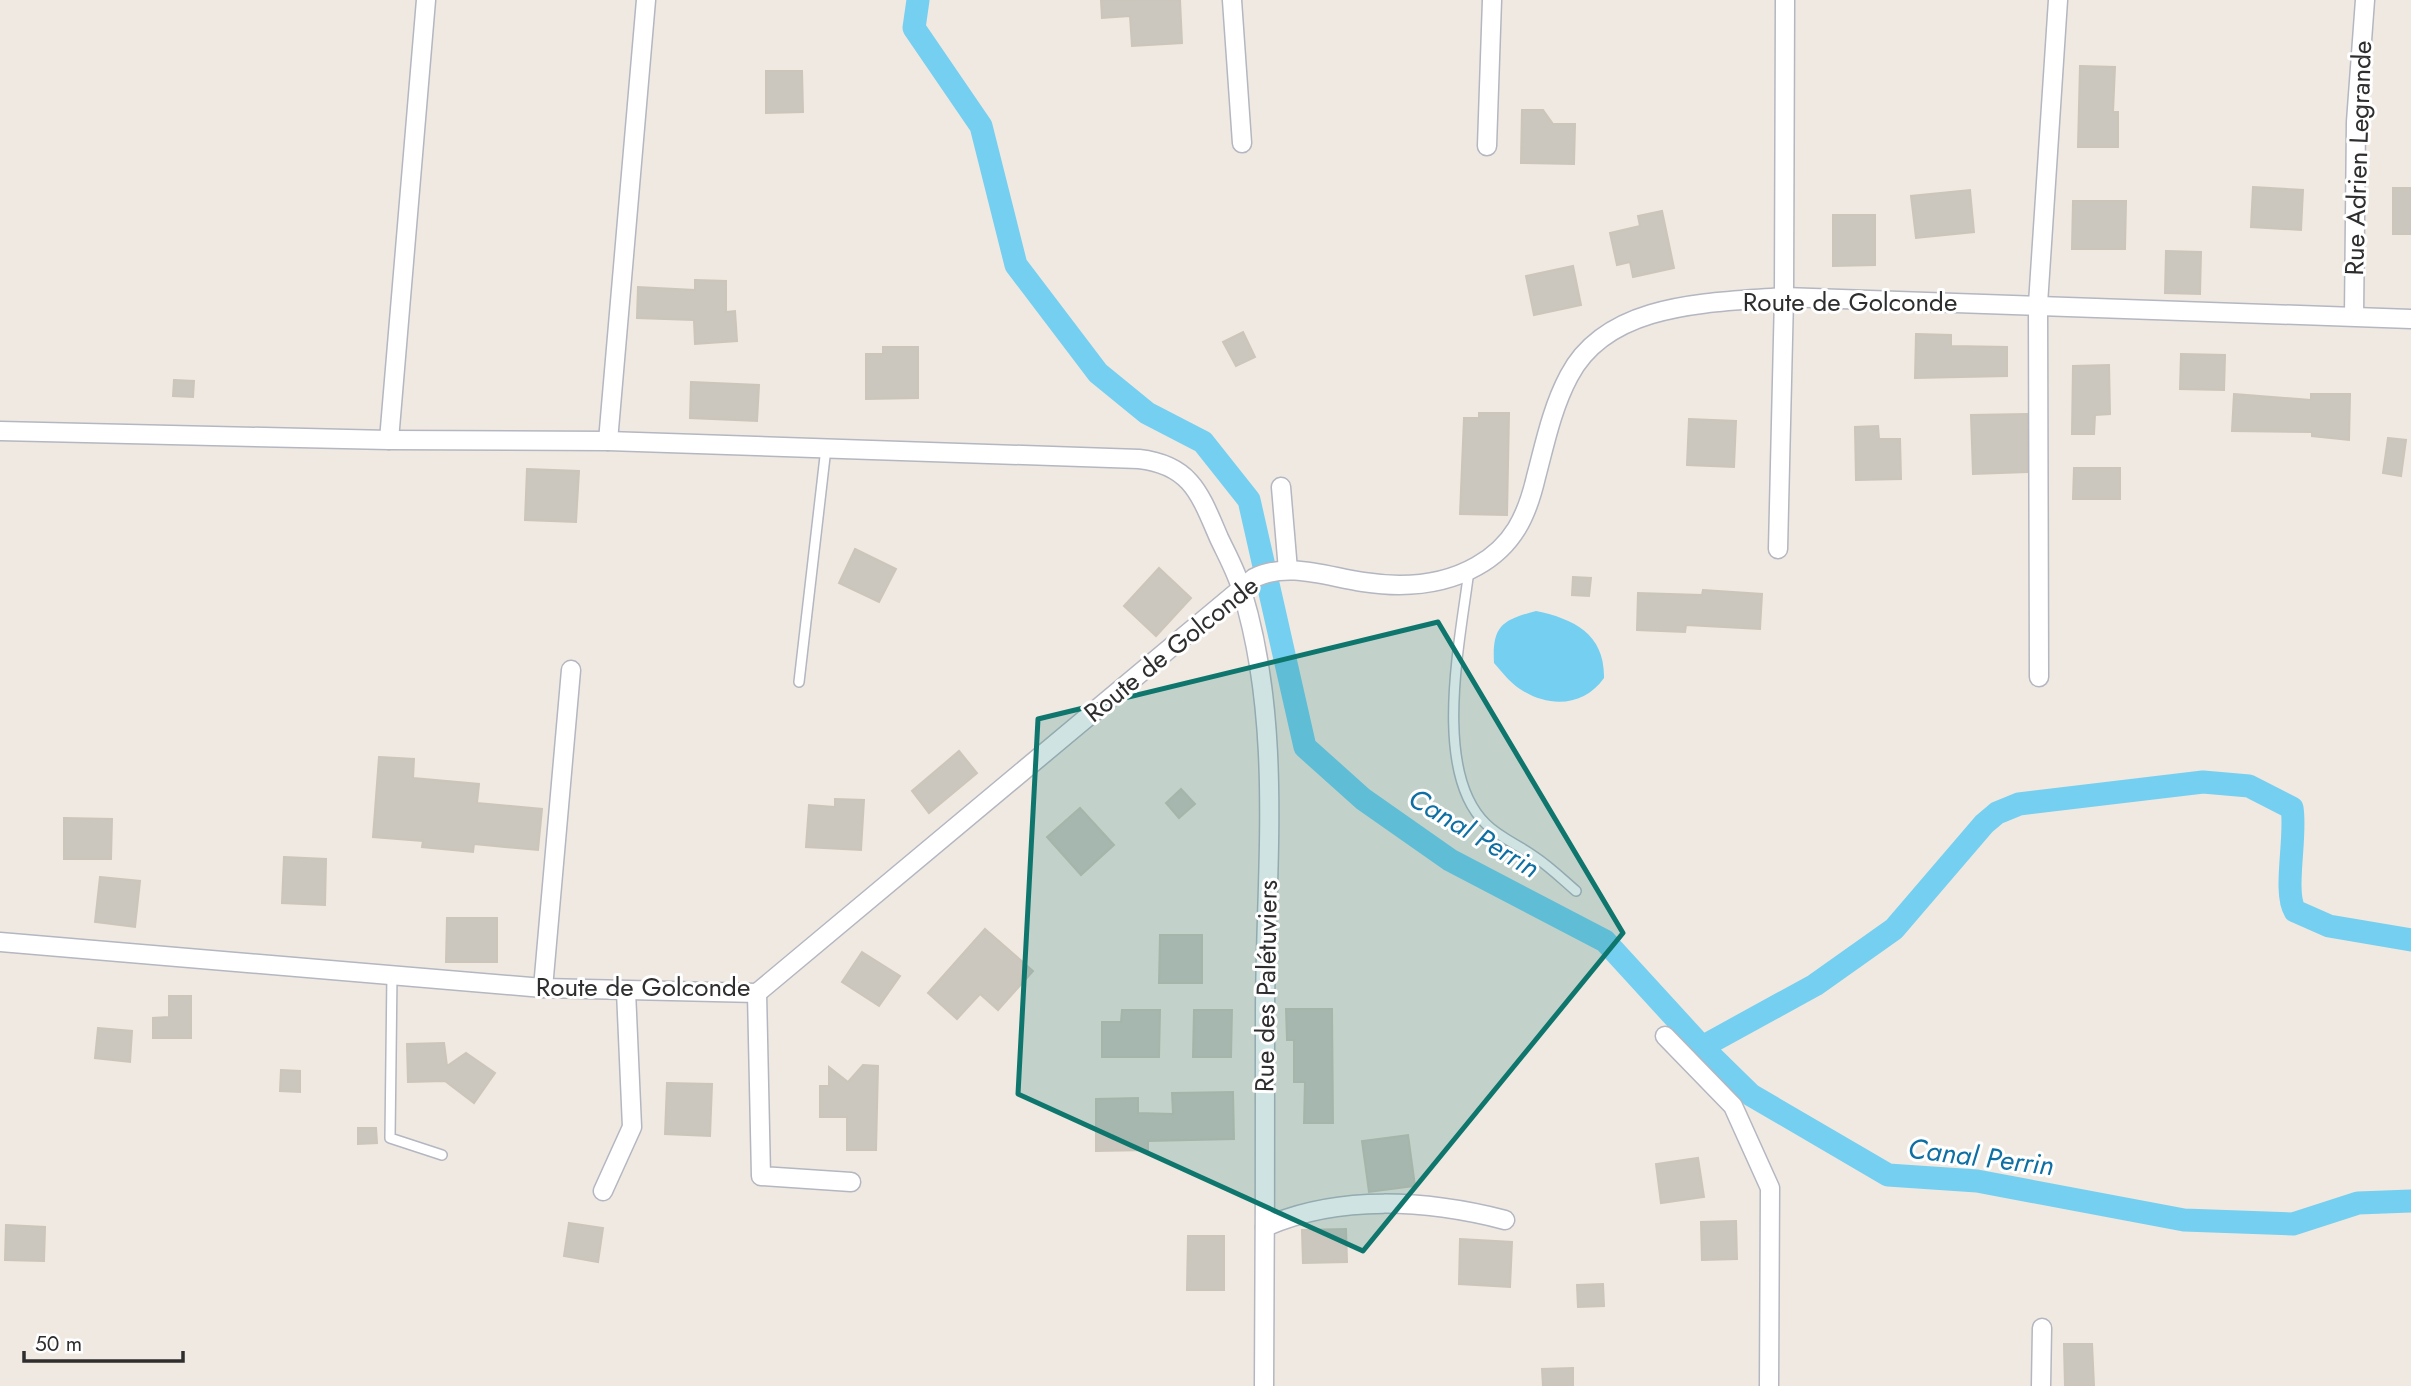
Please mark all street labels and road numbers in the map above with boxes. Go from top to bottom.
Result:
street label: Rue Adrien Legrande [2335,40,2381,276]
street label: Route de Golconde [1743,283,1957,321]
street label: Route de Golconde [1076,567,1266,731]
street label: Rue des Palétuviers [1245,880,1287,1092]
street label: Route de Golconde [536,968,750,1006]

